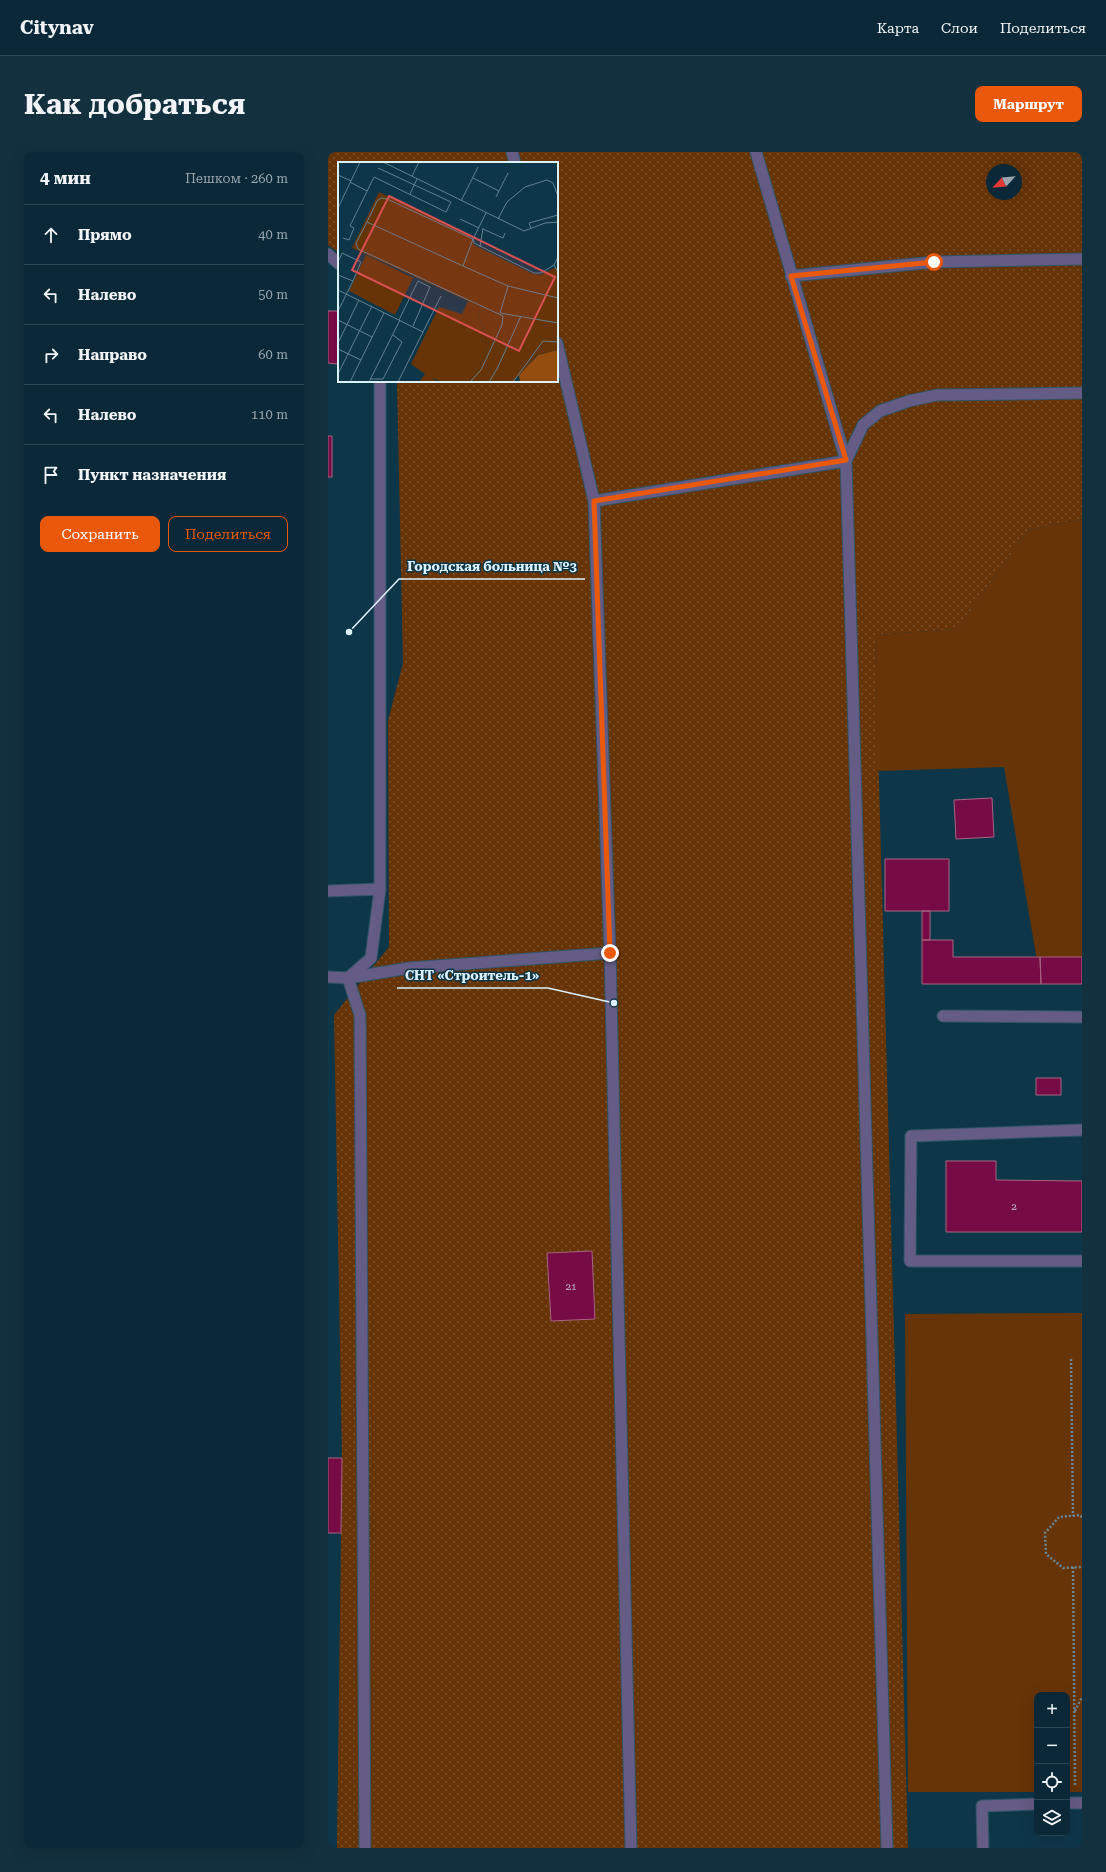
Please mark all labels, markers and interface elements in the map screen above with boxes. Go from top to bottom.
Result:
text: Citynav [20,16,94,39]
text: Карта [877,20,919,36]
text: Слои [941,20,978,36]
text: Поделиться [1000,20,1086,36]
button: Маршрут [975,86,1082,122]
text: Как добраться [24,88,245,121]
inset map [338,162,558,382]
north arrow [986,164,1022,200]
text: 4 мин [40,168,91,188]
text: Пешком · 260 m [185,171,288,186]
icon: ahead [40,224,62,246]
text: Прямо [78,226,132,244]
text: 40 m [258,227,288,242]
route start [925,253,943,271]
icon: left [40,284,62,306]
text: Налево [78,286,137,304]
text: 50 m [258,287,288,302]
icon: right [40,344,62,366]
text: Направо [78,346,147,364]
text: 60 m [258,347,288,362]
icon: left [40,404,62,426]
text: Налево [78,406,137,424]
text: 110 m [251,407,288,422]
icon: arrive [40,464,62,486]
text: Пункт назначения [78,466,226,484]
button: Сохранить [40,516,160,552]
button: Поделиться [168,516,288,552]
callout: Городская больница №3 [399,554,585,579]
text: Городская больница №3 [407,559,577,574]
route end [601,944,619,962]
callout: СНТ «Строитель-1» [397,963,548,988]
text: СНТ «Строитель-1» [405,968,539,983]
house number: 2 [1011,1201,1017,1212]
house number: 21 [565,1281,577,1292]
map controls [1034,1692,1070,1836]
button: + [1034,1692,1070,1728]
button: − [1034,1728,1070,1764]
button: locate [1034,1764,1070,1800]
button: layers [1034,1800,1070,1836]

